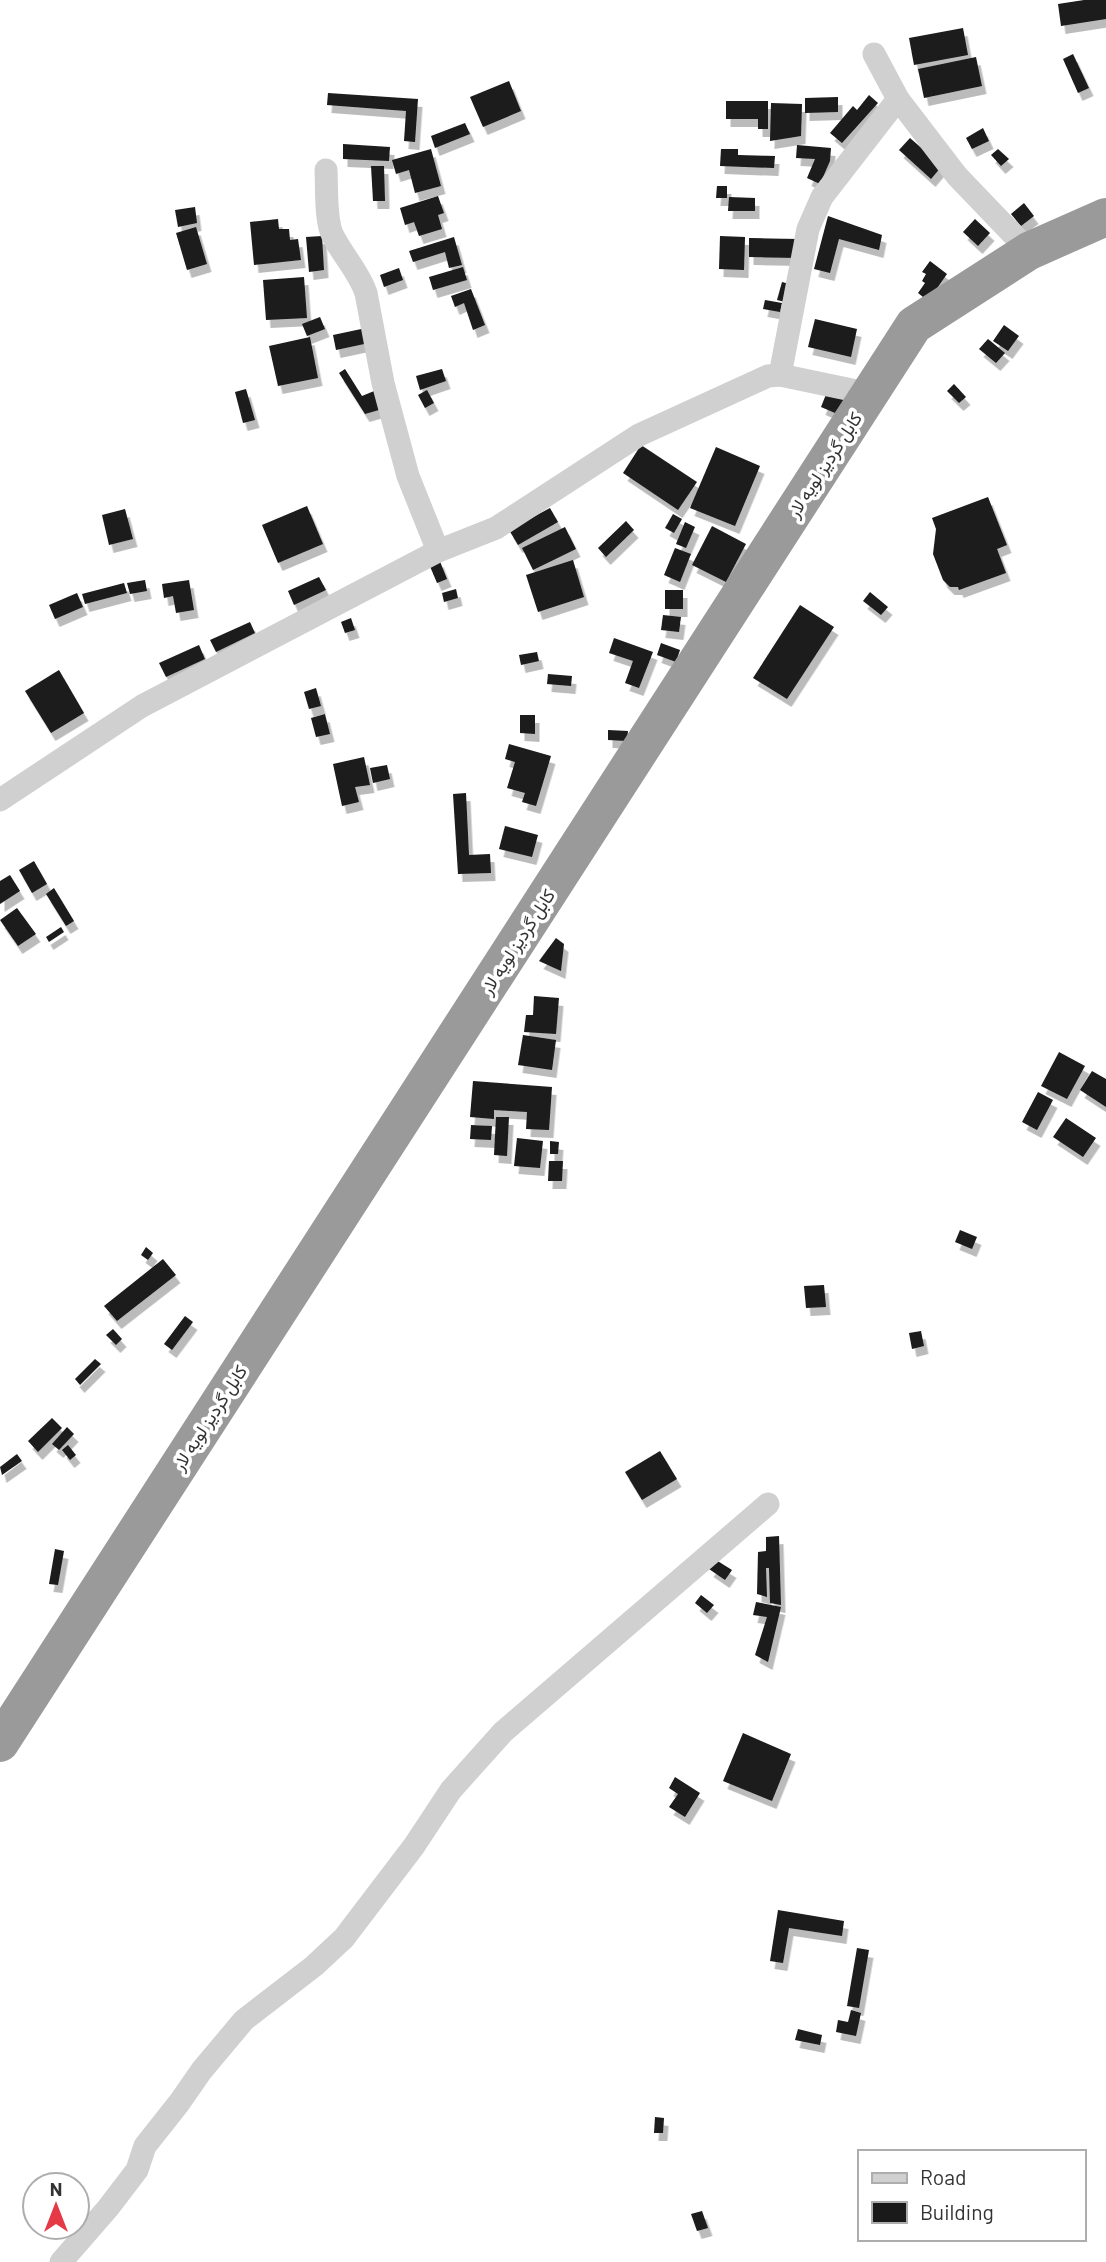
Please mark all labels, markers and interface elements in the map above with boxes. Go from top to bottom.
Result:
street label: کابل گردیز لویه لار [782,408,867,522]
street label: کابل گردیز لویه لار [475,885,560,999]
street label: کابل گردیز لویه لار [167,1361,252,1475]
legend [858,2150,1085,2241]
text: Road [920,2164,966,2189]
north arrow [21,2171,91,2241]
text: N [50,2177,62,2200]
text: Building [920,2199,994,2224]

